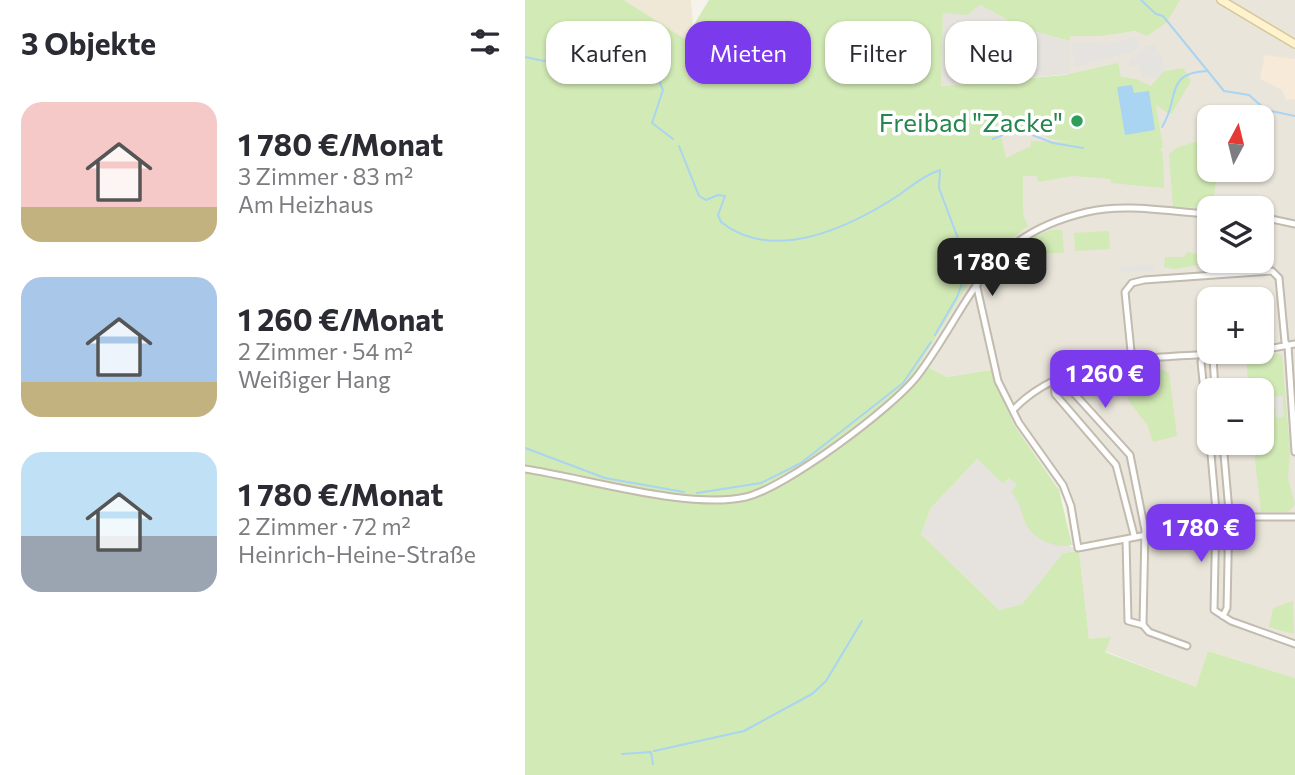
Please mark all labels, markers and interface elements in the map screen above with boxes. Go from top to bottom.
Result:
chip: Kaufen [546,21,671,84]
chip: Mieten [685,21,811,84]
chip: Filter [825,21,931,84]
chip: Neu [945,21,1037,84]
icon: filters [466,23,504,61]
text: 3 Objekte [21,24,156,61]
north arrow [1197,105,1274,182]
map controls [1197,105,1274,455]
place label: Freibad "Zacke" [879,106,1063,137]
marker: Freibad "Zacke" [1069,113,1085,129]
text: 1 780 €/Monat [238,125,443,162]
icon: home [77,130,161,214]
text: 3 Zimmer · 83 m² [238,162,413,190]
text: Am Heizhaus [238,190,374,218]
button: layers [1197,196,1274,273]
pin: 1 780 € [927,238,1057,298]
text: 1 780 € [953,247,1031,275]
button: + [1197,287,1274,364]
text: 1 260 €/Monat [238,300,444,337]
icon: home [77,305,161,389]
text: 2 Zimmer · 54 m² [238,337,413,365]
pin: 1 260 € [1040,350,1170,410]
text: 1 260 € [1066,359,1144,387]
text: Weißiger Hang [238,365,391,393]
button: − [1197,378,1274,455]
text: 1 780 €/Monat [238,475,443,512]
icon: home [77,480,161,564]
pin: 1 780 € [1136,504,1266,564]
text: 2 Zimmer · 72 m² [238,512,411,540]
text: 1 780 € [1162,513,1240,541]
text: Heinrich-Heine-Straße [238,540,476,568]

